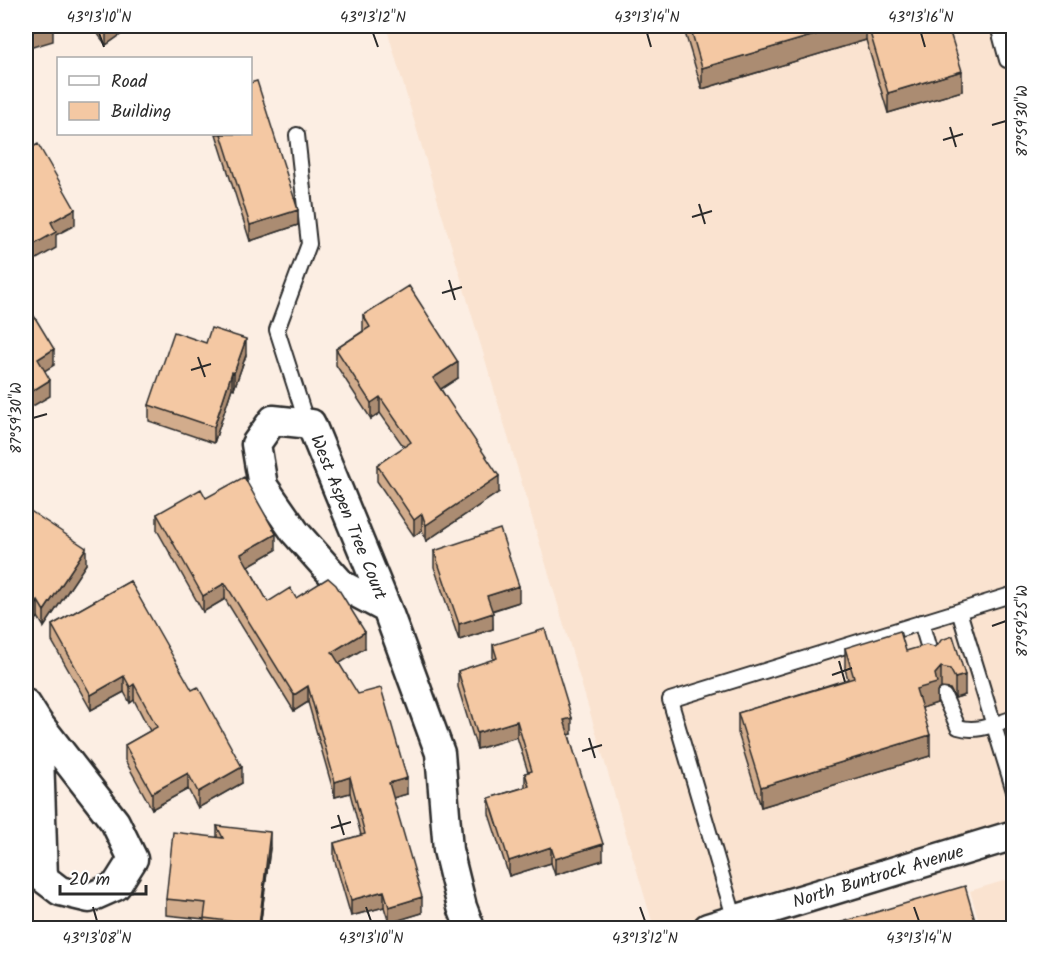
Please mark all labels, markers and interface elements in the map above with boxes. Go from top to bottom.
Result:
text: 43°13'10"N [67,6,131,30]
text: 43°13'12"N [340,6,406,30]
text: 43°13'14"N [614,6,680,30]
text: 43°13'16"N [888,6,954,30]
legend [57,57,252,135]
text: Road [111,68,148,97]
text: 87°59'30"W [1011,85,1035,157]
text: Building [111,98,171,127]
text: 87°59'30"W [5,382,29,454]
street label: West Aspen Tree Court [301,431,394,605]
text: 87°59'25"W [1011,585,1035,657]
street label: North Buntrock Avenue [789,838,968,917]
scale bar [60,858,146,896]
text: 20 m [69,866,110,895]
text: 43°13'08"N [62,927,132,951]
text: 43°13'10"N [339,927,403,951]
text: 43°13'12"N [612,927,678,951]
text: 43°13'14"N [886,927,952,951]

